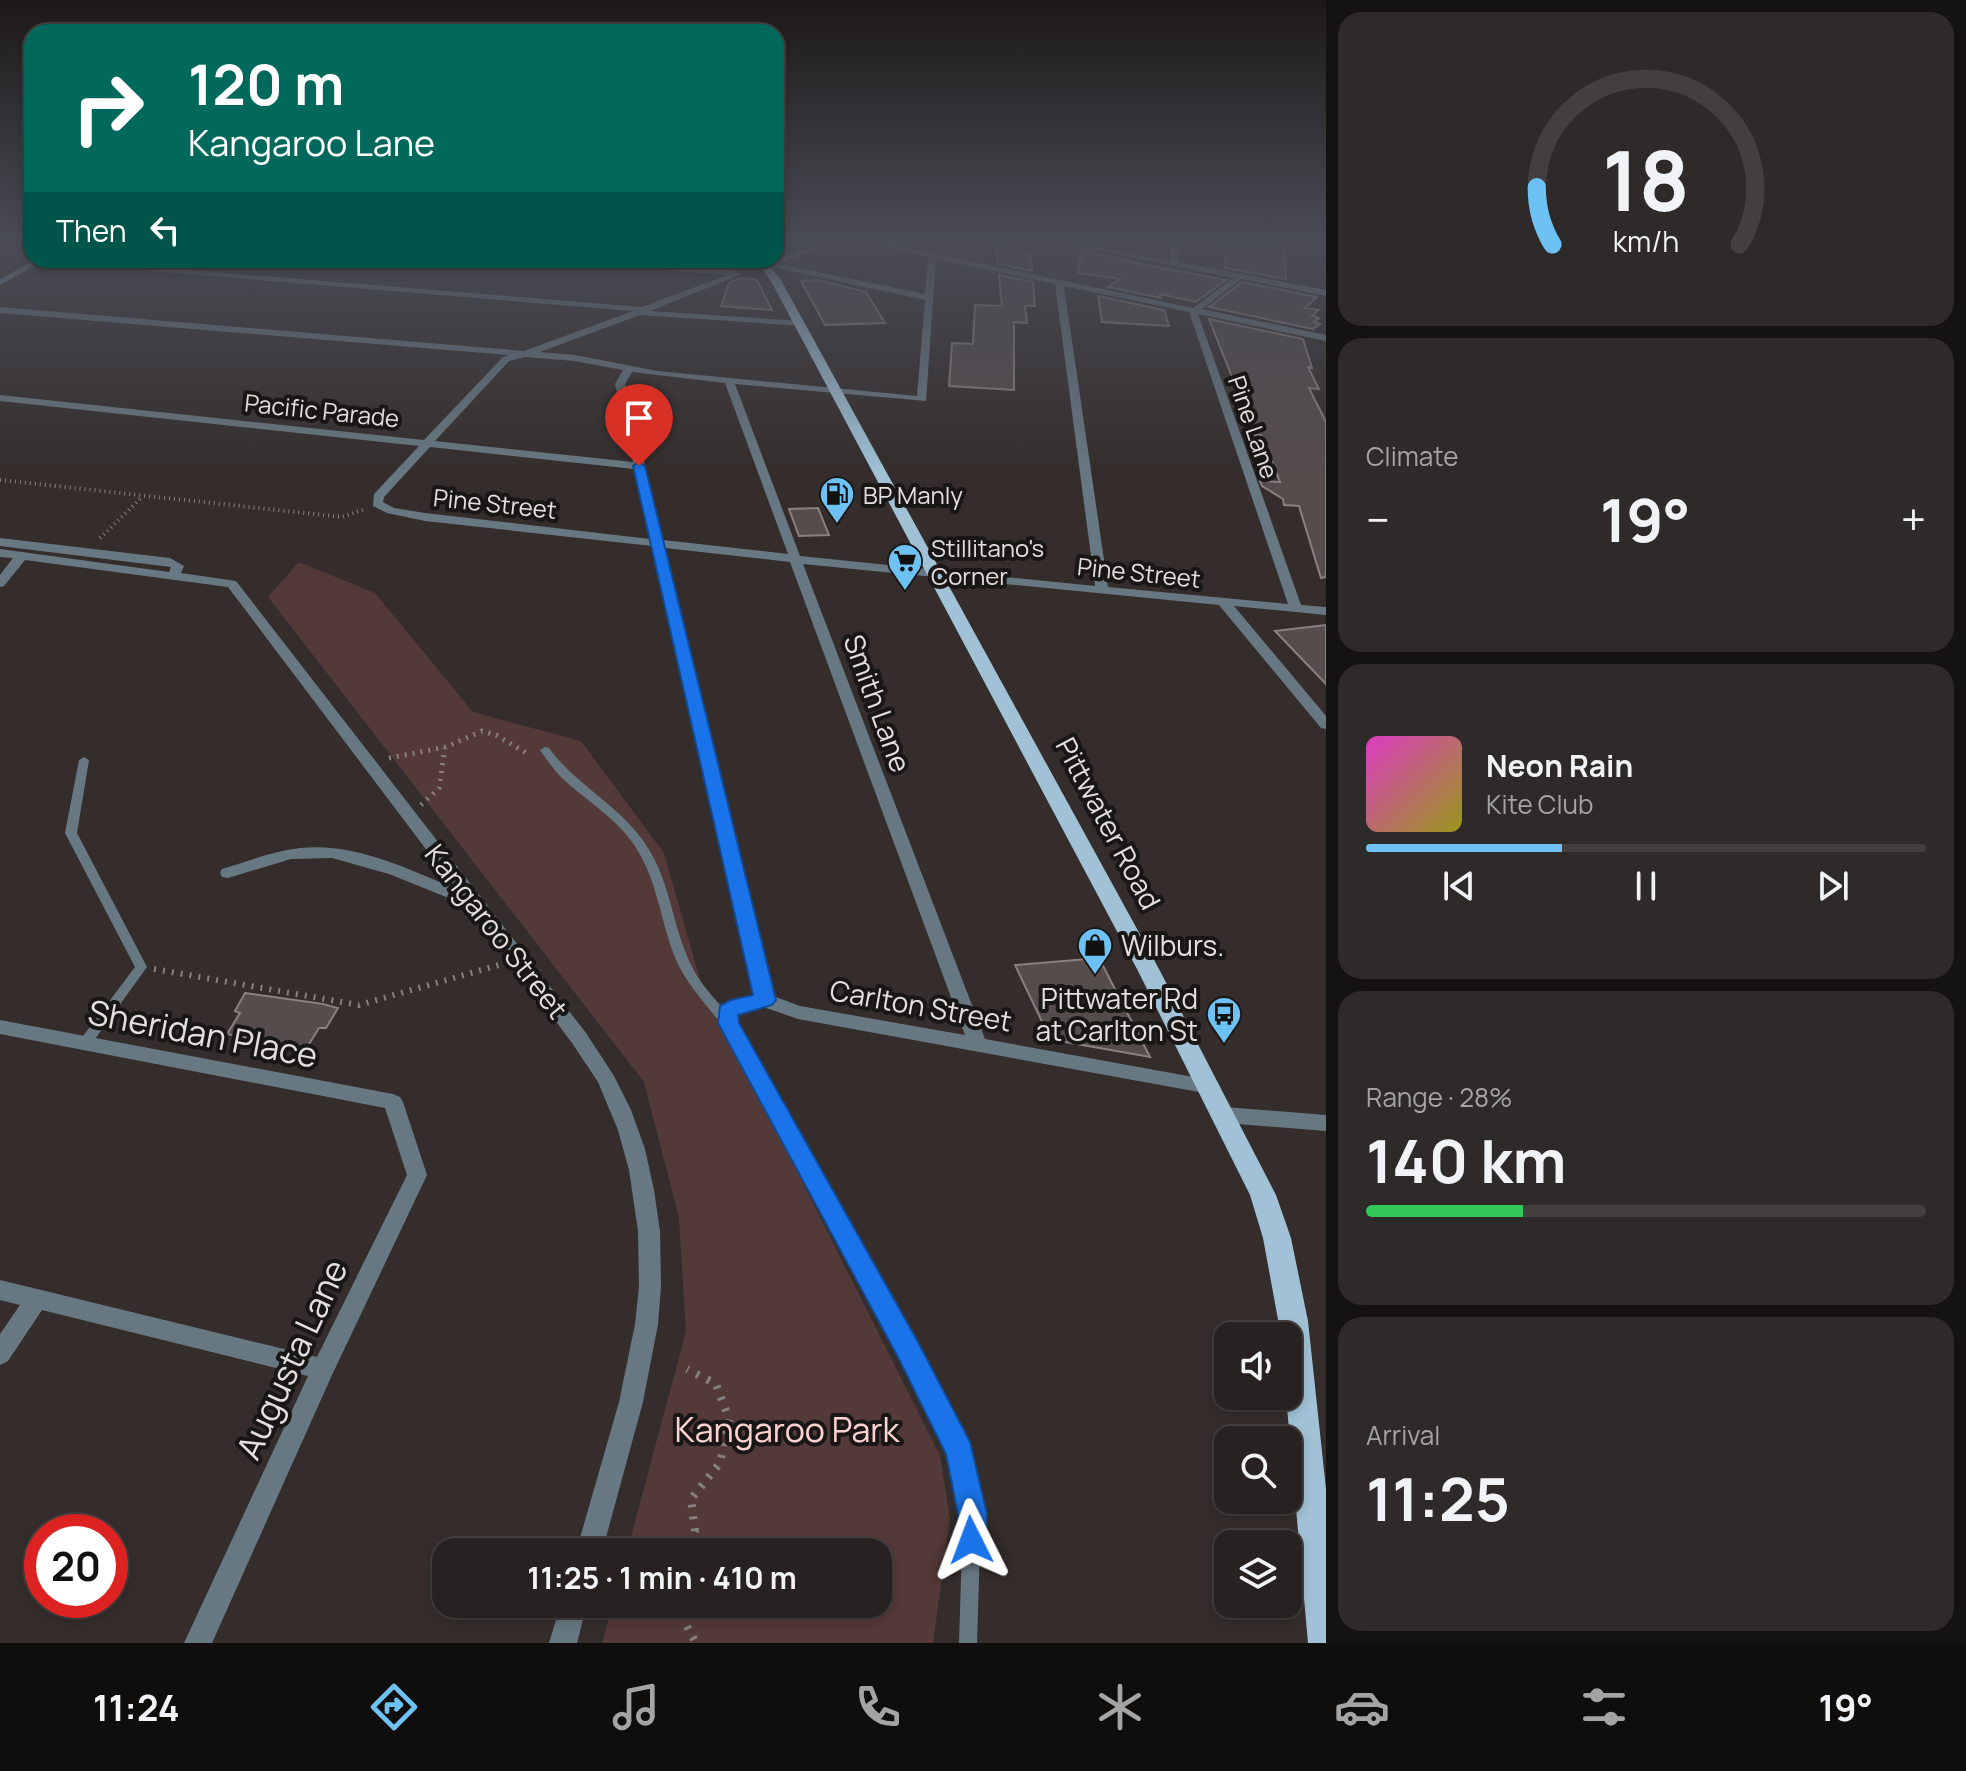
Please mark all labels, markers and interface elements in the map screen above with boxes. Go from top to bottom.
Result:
text: 120 m [188,45,344,122]
icon: right [56,56,160,160]
text: Kangaroo Lane [188,118,435,167]
text: 18 [1602,122,1690,236]
icon: left [143,208,187,252]
text: Then [56,210,127,251]
text: km/h [1613,222,1679,261]
street label: Pine Lane [1221,371,1287,483]
pin [605,384,673,466]
street label: Pacific Parade [243,385,401,435]
icon: arrive [617,396,661,440]
text: Climate [1366,438,1458,474]
fuel station icon: BP Manly [818,475,856,525]
place label: BP Manly [863,478,963,511]
text: 19° [1600,478,1690,560]
street label: Pine Street [432,480,558,526]
text: − [1366,489,1390,549]
text: + [1901,489,1926,549]
place label: Stillitano's Corner [931,531,1044,592]
supermarket icon: Stillitano's Corner [886,542,924,592]
street label: Pine Street [1076,549,1202,595]
street label: Smith Lane [836,629,920,777]
street label: Pittwater Road [1048,730,1170,916]
text: Neon Rain [1486,745,1633,786]
text: Kite Club [1486,786,1593,822]
street label: Kangaroo Street [417,836,577,1026]
icon: previous [1437,864,1481,908]
icon: pause [1624,864,1668,908]
icon: next [1811,864,1855,908]
shop icon: Wilburs. [1076,926,1114,976]
place label: Wilburs. [1121,926,1224,964]
street label: Carlton Street [827,970,1015,1040]
place label: Pittwater Rd at Carlton St [1035,979,1198,1049]
street label: Sheridan Place [84,988,322,1078]
bus stop icon: Pittwater Rd at Carlton St [1205,995,1243,1045]
text: Range · 28% [1366,1079,1513,1115]
text: 140 km [1366,1119,1567,1201]
street label: Augusta Lane [225,1252,357,1466]
map controls [1214,1322,1302,1618]
button: sound [1214,1322,1302,1410]
park label: Kangaroo Park [675,1406,901,1452]
text: Arrival [1366,1417,1440,1453]
button: search [1214,1426,1302,1514]
text: 11:25 [1366,1457,1510,1539]
position arrow [929,1498,1013,1582]
speed limit sign: 20 [24,1514,128,1618]
button: layers [1214,1530,1302,1618]
text: 11:25 · 1 min · 410 m [527,1557,797,1598]
icon: directions [366,1679,422,1735]
icon: music [608,1679,664,1735]
icon: phone [850,1679,906,1735]
icon: climate [1092,1679,1148,1735]
icon: car [1334,1679,1390,1735]
icon: filters [1576,1679,1632,1735]
text: 11:24 [93,1683,180,1732]
text: 19° [1819,1683,1873,1732]

